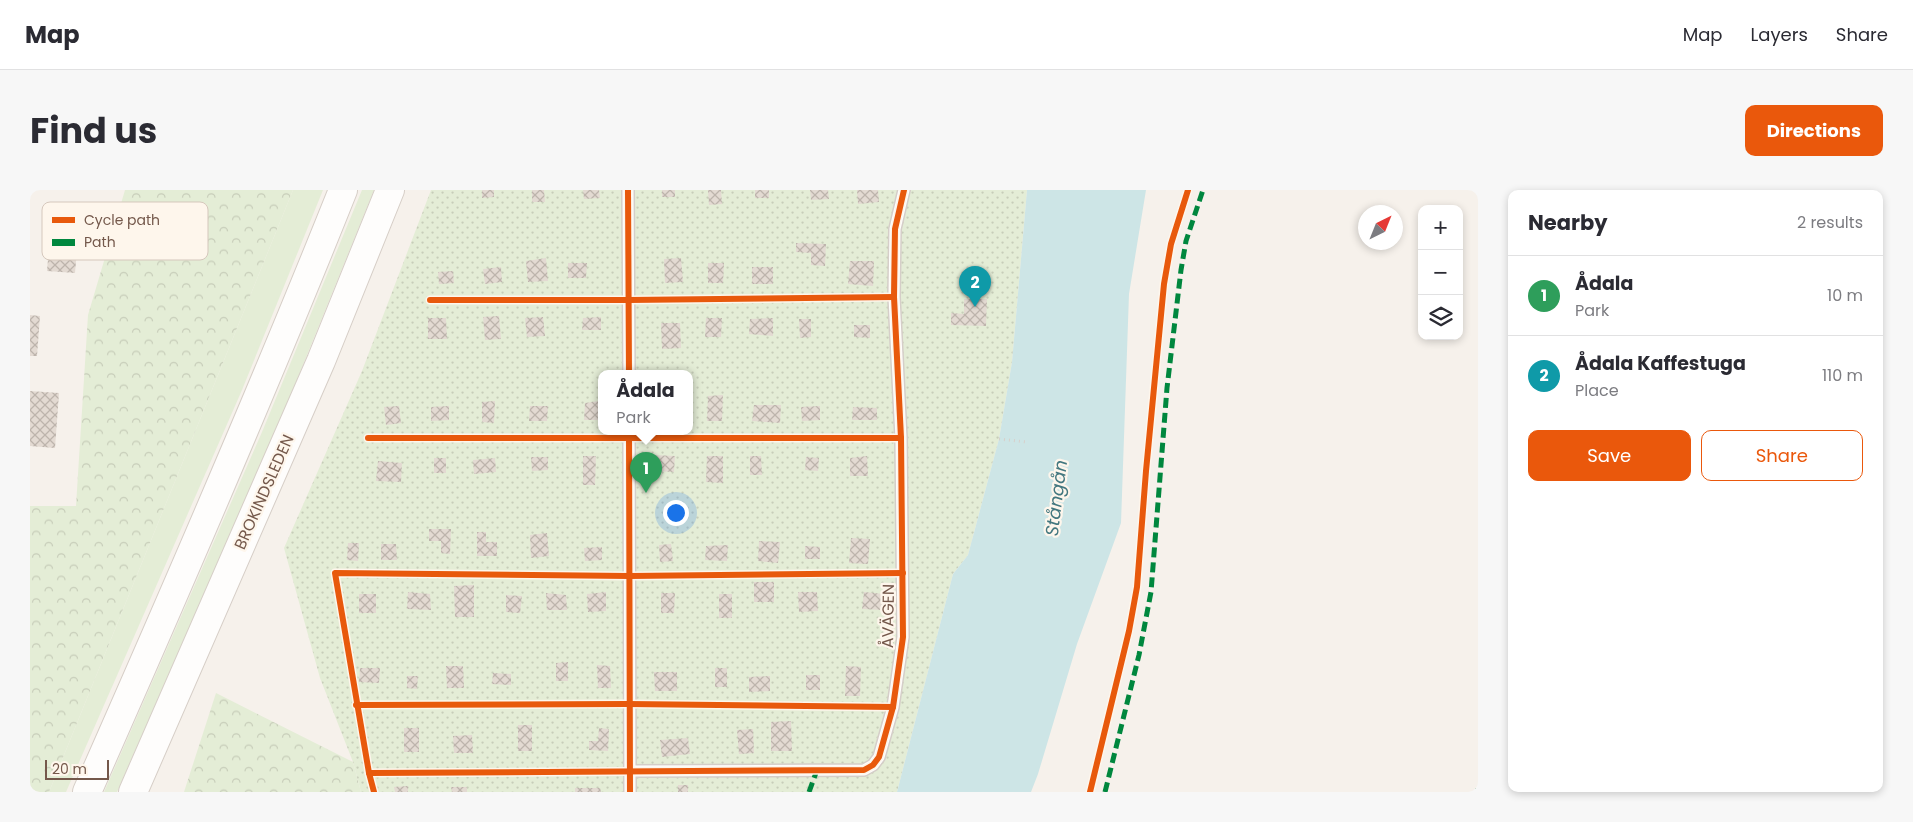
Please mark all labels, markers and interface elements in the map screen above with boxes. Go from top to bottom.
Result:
text: Map [25,18,80,51]
text: Map [1683,22,1723,47]
text: Layers [1751,22,1808,47]
text: Share [1836,22,1888,47]
button: Directions [1745,105,1883,156]
text: Find us [30,106,157,155]
legend [42,202,208,260]
north arrow [1358,205,1403,250]
map controls [1418,205,1463,340]
button: + [1418,205,1463,250]
text: Nearby [1528,208,1608,237]
text: Cycle path [84,210,160,230]
text: 2 results [1797,211,1863,234]
text: Path [84,232,116,252]
button: − [1418,250,1463,295]
pin: 2 [959,266,991,307]
text: Ådala [1575,270,1633,297]
text: 1 [1541,284,1547,307]
text: 10 m [1827,284,1863,307]
button: layers [1418,295,1463,340]
text: Park [1575,299,1609,322]
text: Ådala Kaffestuga [1575,350,1746,377]
text: 2 [1539,364,1549,387]
text: 110 m [1822,364,1863,387]
popup [598,370,693,435]
text: Ådala [616,377,675,404]
text: Place [1575,379,1619,402]
text: Park [616,406,651,429]
button: Save [1528,430,1691,481]
button: Share [1701,430,1863,481]
street label: BROKINDSLEDEN [228,431,300,553]
pin: 1 [630,452,662,493]
water label: Stångån [1039,458,1073,538]
your location [663,500,689,526]
street label: ÅVÄGEN [876,584,900,648]
scale bar [45,757,109,780]
text: 20 m [52,759,87,779]

